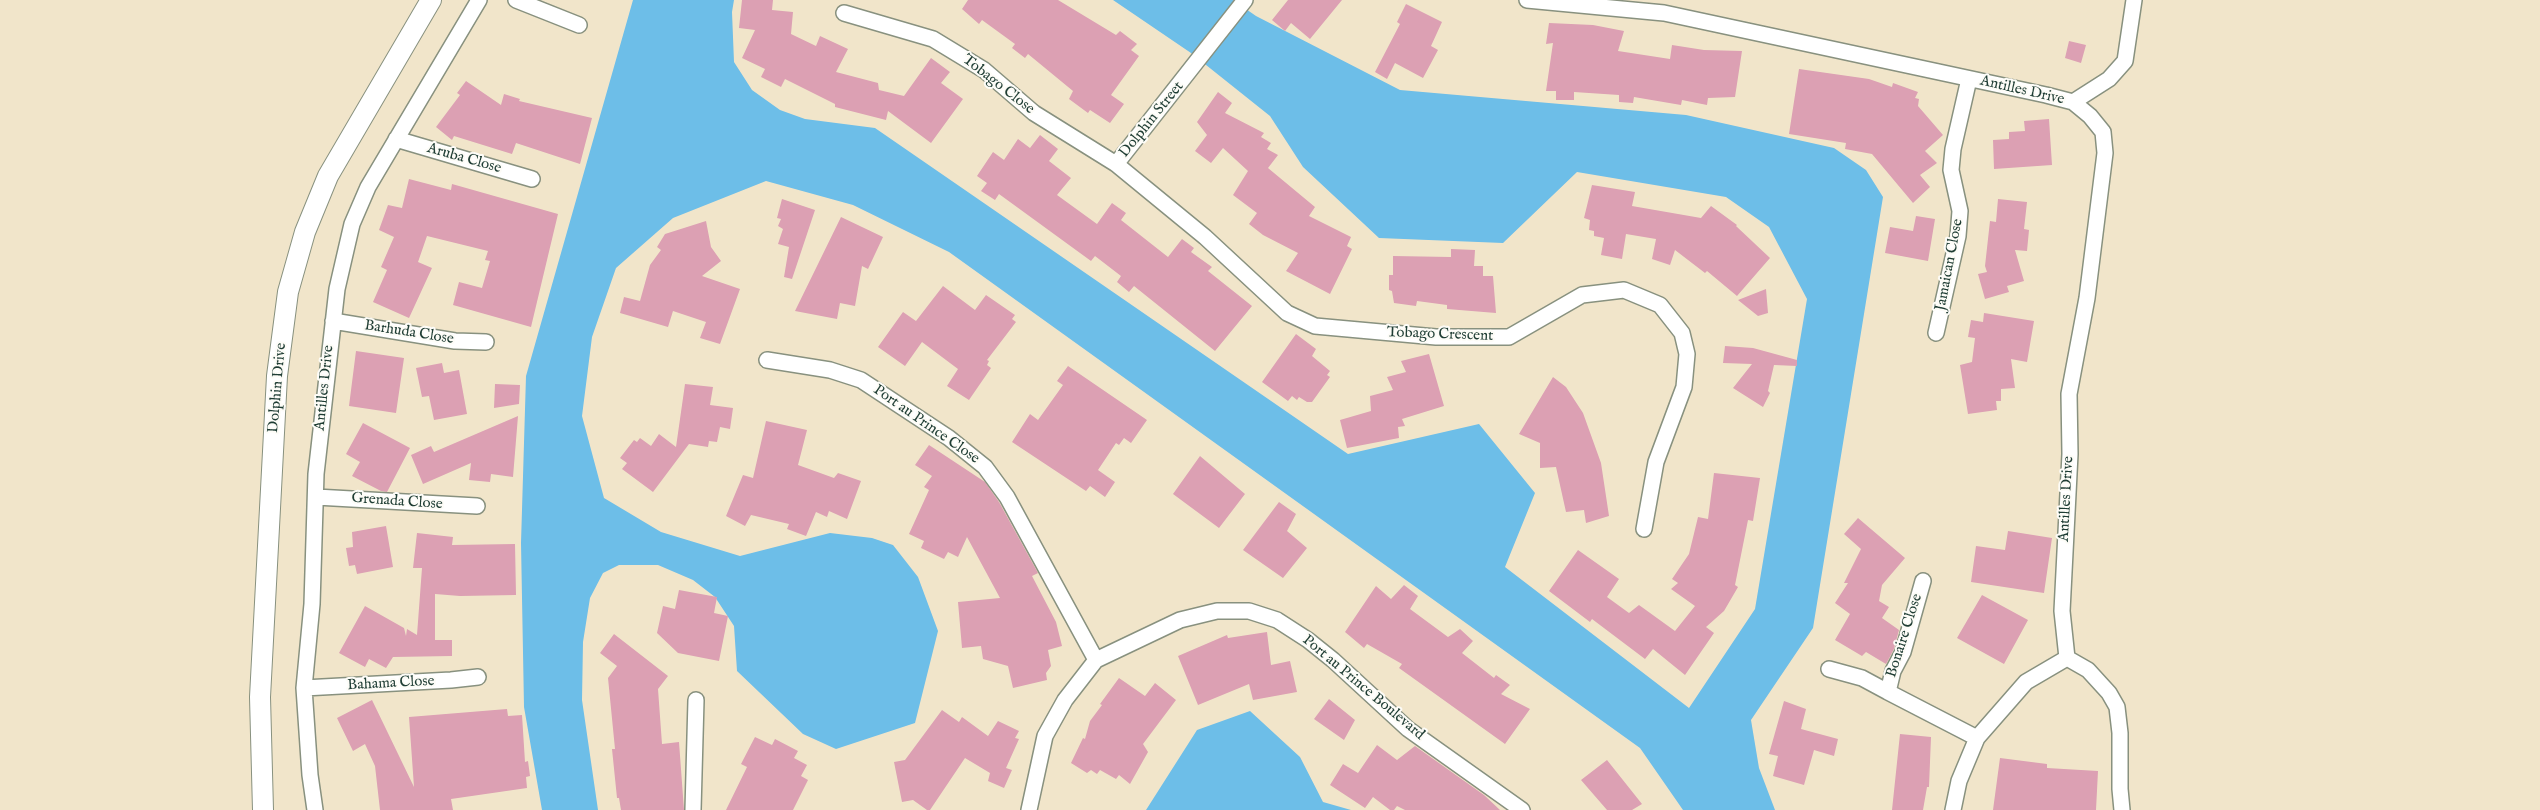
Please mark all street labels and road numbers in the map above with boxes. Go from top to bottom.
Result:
street label: Tobago Close [958,51,1038,119]
street label: Antilles Drive [1978,73,2066,109]
street label: Dolphin Street [1116,78,1188,162]
street label: Aruba Close [425,140,503,178]
street label: Jamaican Close [1932,217,1968,313]
street label: Barhuda Close [363,317,455,349]
street label: Tobago Crescent [1387,324,1493,346]
street label: Dolphin Drive [265,342,291,434]
street label: Antilles Drive [312,344,338,432]
street label: Port au Prince Close [869,382,983,468]
street label: Antilles Drive [2056,456,2078,542]
street label: Grenada Close [351,490,443,514]
street label: Bonaire Close [1883,592,1927,680]
street label: Port au Prince Boulevard [1298,632,1428,744]
street label: Bahama Close [347,673,435,695]

